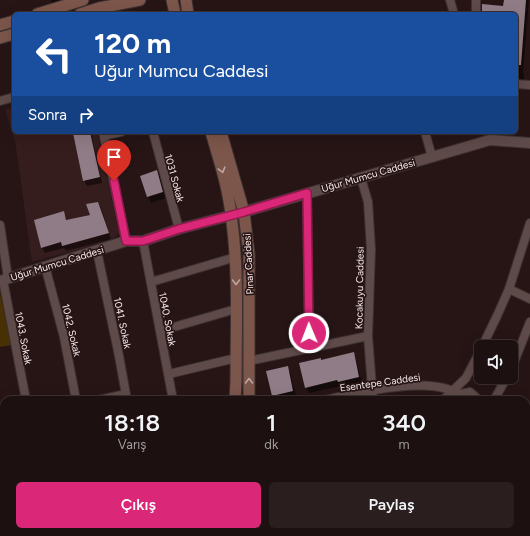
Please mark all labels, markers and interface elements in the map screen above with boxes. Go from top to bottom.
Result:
text: 120 m [94,26,171,60]
icon: left [28,28,80,80]
text: Uğur Mumcu Caddesi [94,60,268,82]
icon: right [75,104,97,126]
text: Sonra [28,106,67,124]
pin [97,140,131,181]
icon: arrive [103,146,125,168]
street label: 1031 Sokak [162,153,187,204]
street label: Uğur Mumcu Caddesi [320,156,416,195]
one-way arrow [217,166,226,173]
street label: Pınar Caddesi [240,233,257,295]
street label: Uğur Mumcu Caddesi [9,243,105,284]
street label: Kocakuyu Caddesi [352,247,367,329]
one-way arrow [232,279,240,285]
street label: 1040. Sokak [156,291,179,347]
street label: 1041. Sokak [111,296,134,350]
street label: 1042. Sokak [59,303,84,358]
street label: 1043. Sokak [12,311,35,366]
position arrow [288,312,330,354]
map controls [474,340,518,384]
button: sound [474,340,518,384]
street label: Esentepe Caddesi [339,370,421,395]
one-way arrow [245,378,253,384]
text: 18:18 [104,408,160,437]
text: 1 [266,408,276,437]
text: 340 [382,408,426,437]
text: Varış [118,437,146,452]
text: dk [264,437,278,452]
text: m [399,437,410,452]
button: Çıkış [16,482,261,528]
button: Paylaş [269,482,514,528]

